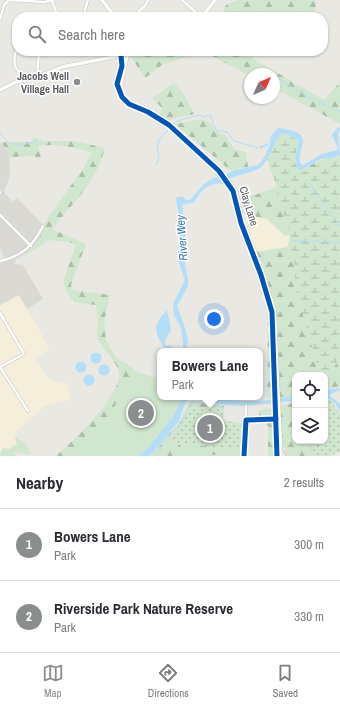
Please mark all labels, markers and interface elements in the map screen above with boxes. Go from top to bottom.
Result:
search box [12,12,328,56]
icon: search [26,23,48,45]
text: Search here [58,24,125,45]
north arrow [244,68,280,104]
place label: Jacobs Well Village Hall [17,69,69,96]
marker: Jacobs Well Village Hall [72,77,82,87]
street label: Clay Lane [236,185,262,227]
water label: River Wey [172,214,192,261]
your location [204,309,224,329]
popup [157,348,263,400]
text: Bowers Lane [172,355,248,376]
map controls [292,372,328,444]
button: locate [292,372,328,408]
text: Park [172,376,194,393]
pin: 2 [128,398,154,428]
button: layers [292,408,328,444]
pin: 1 [197,413,223,443]
text: Nearby [16,471,63,494]
text: 2 results [284,474,324,491]
text: Bowers Lane [54,526,131,547]
text: 1 [26,536,32,553]
text: 300 m [294,536,324,553]
text: Park [54,547,76,564]
text: Riverside Park Nature Reserve [54,598,233,619]
text: 2 [26,608,32,625]
text: 330 m [294,608,324,625]
text: Park [54,619,76,636]
tab: Map [42,662,64,700]
tab: Directions [148,662,189,700]
tab: Saved [273,662,298,700]

